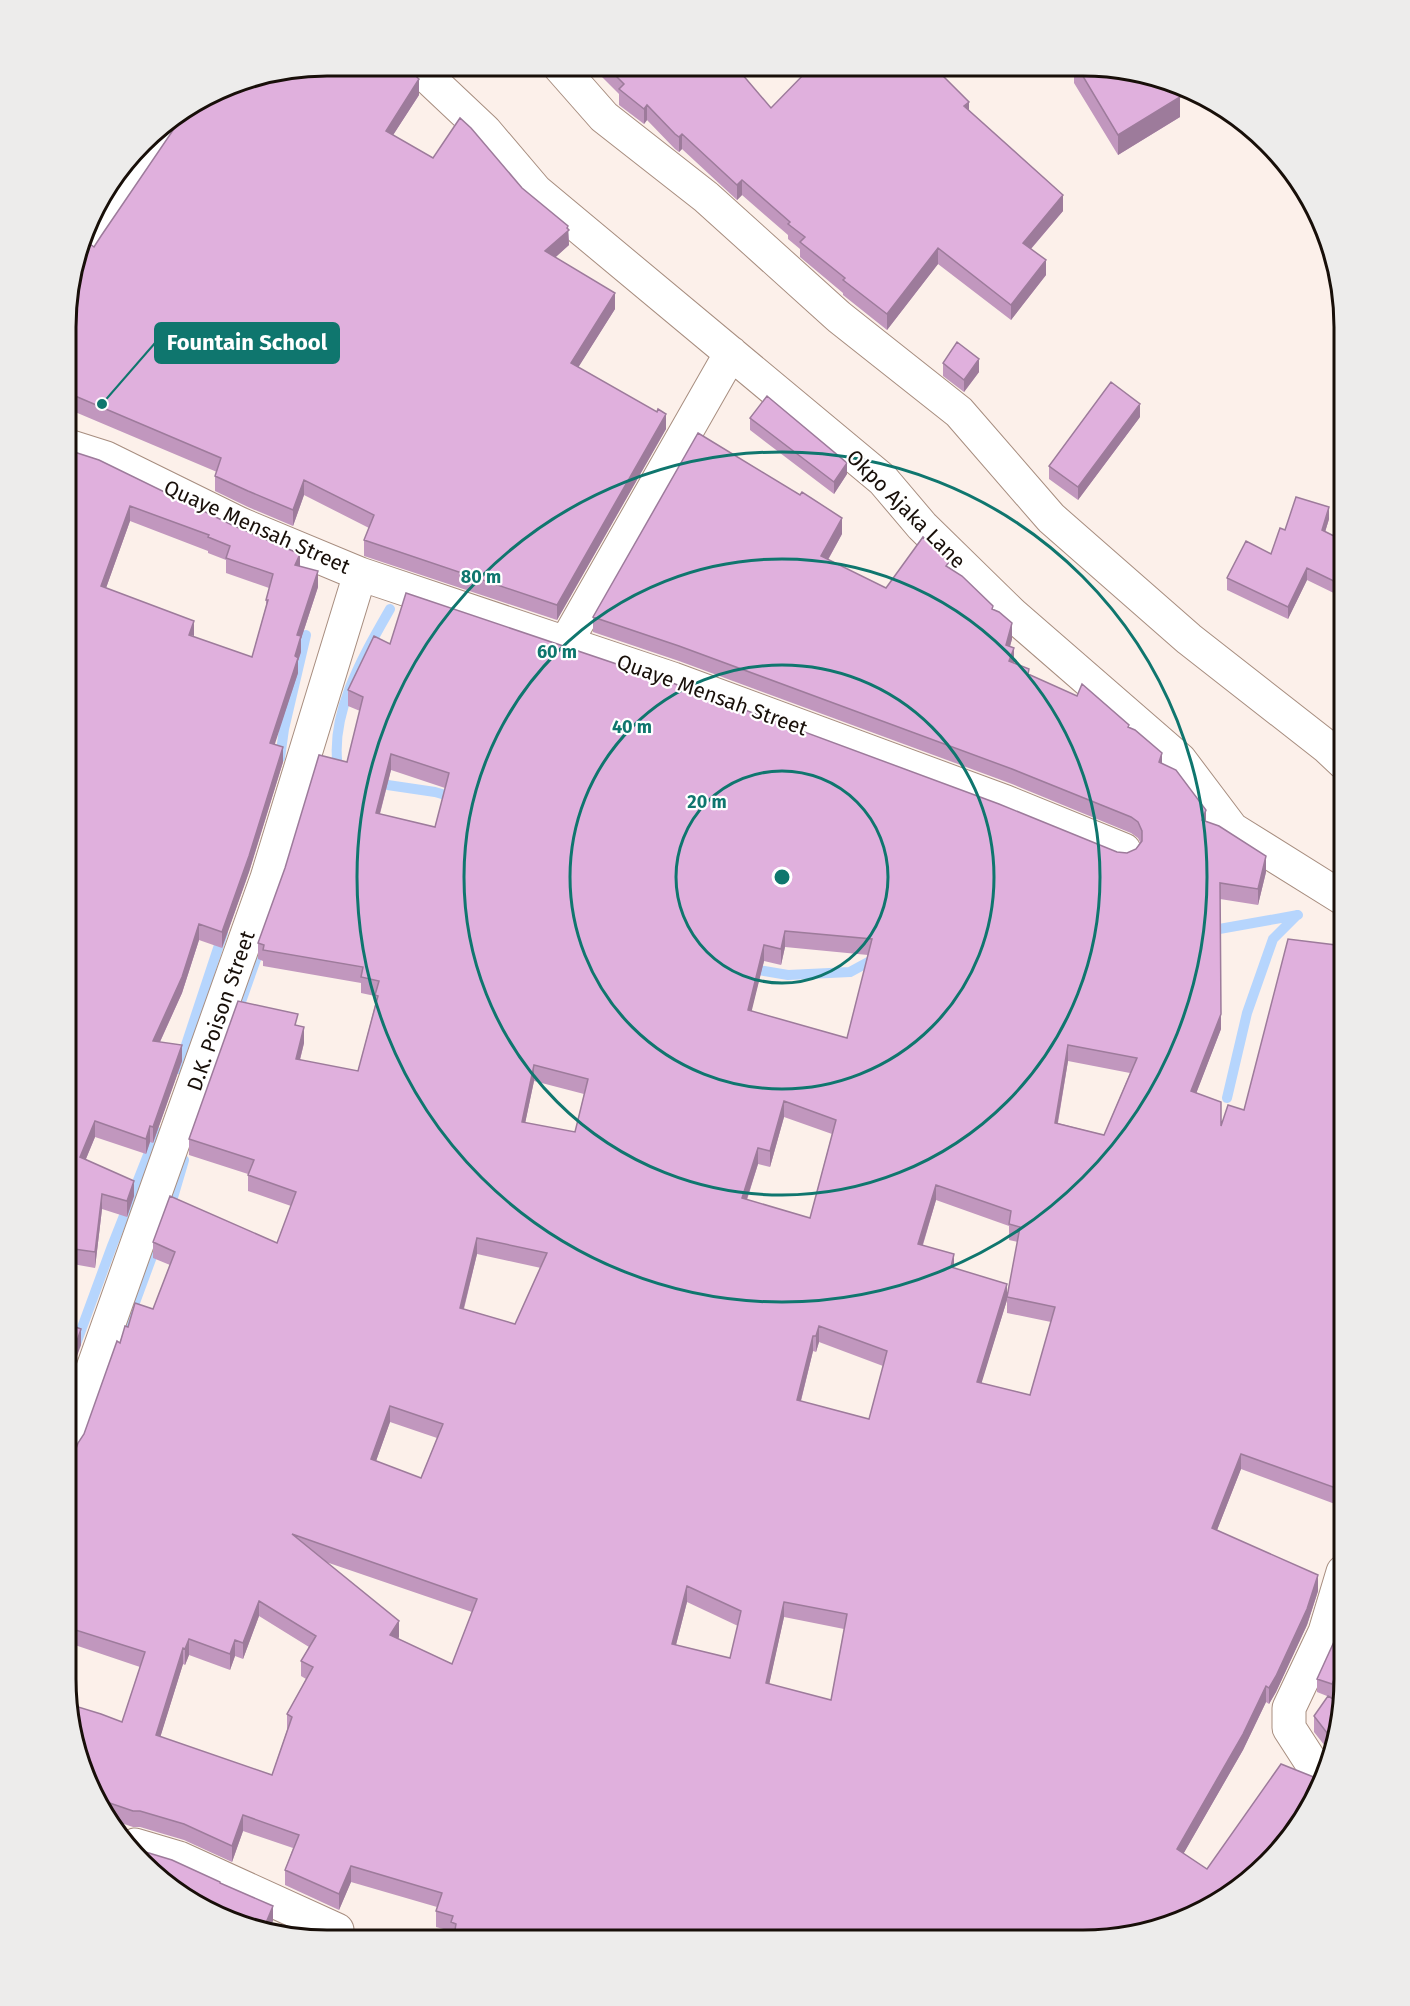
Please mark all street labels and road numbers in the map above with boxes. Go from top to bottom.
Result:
street label: Okpo Ajaka Lane [841,444,971,574]
street label: Quaye Mensah Street [160,474,355,580]
street label: Quaye Mensah Street [613,648,811,742]
street label: D.K. Poison Street [181,927,261,1095]

